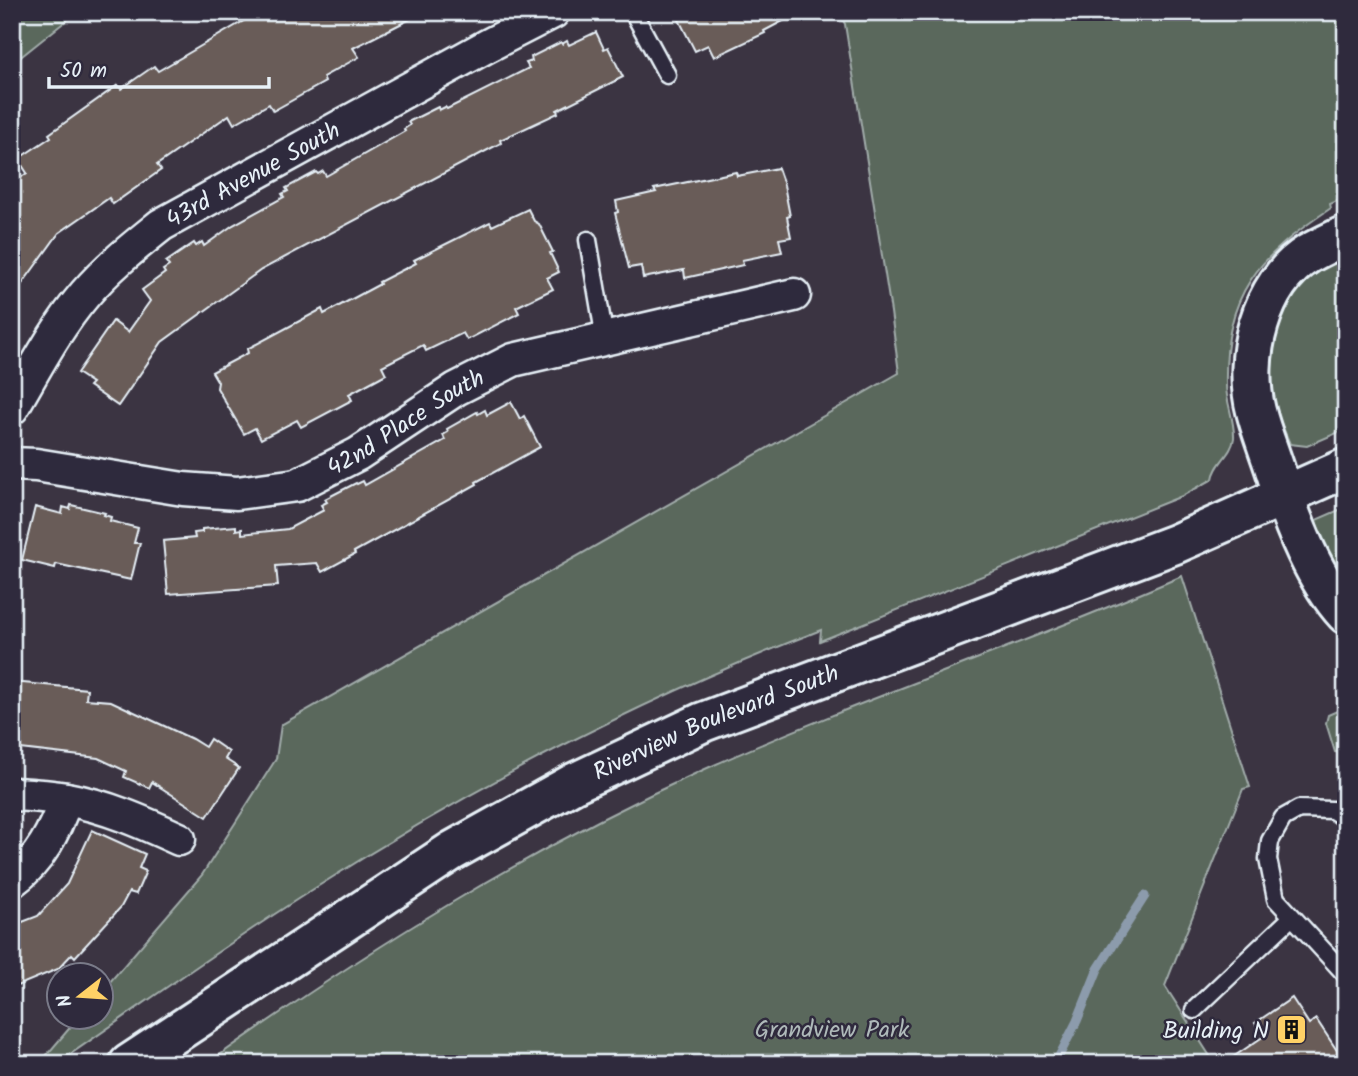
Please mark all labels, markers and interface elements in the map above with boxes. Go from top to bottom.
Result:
scale bar [49,46,270,90]
text: 50 m [60,55,107,88]
street label: 43rd Avenue South [159,112,348,240]
street label: 42nd Place South [320,360,492,488]
street label: Riverview Boulevard South [587,654,845,792]
north arrow [46,960,116,1030]
text: N [50,990,82,1011]
park label: Grandview Park [755,1011,910,1050]
place label: Building N [1163,1012,1269,1051]
building icon: Building N [1275,1013,1309,1047]

